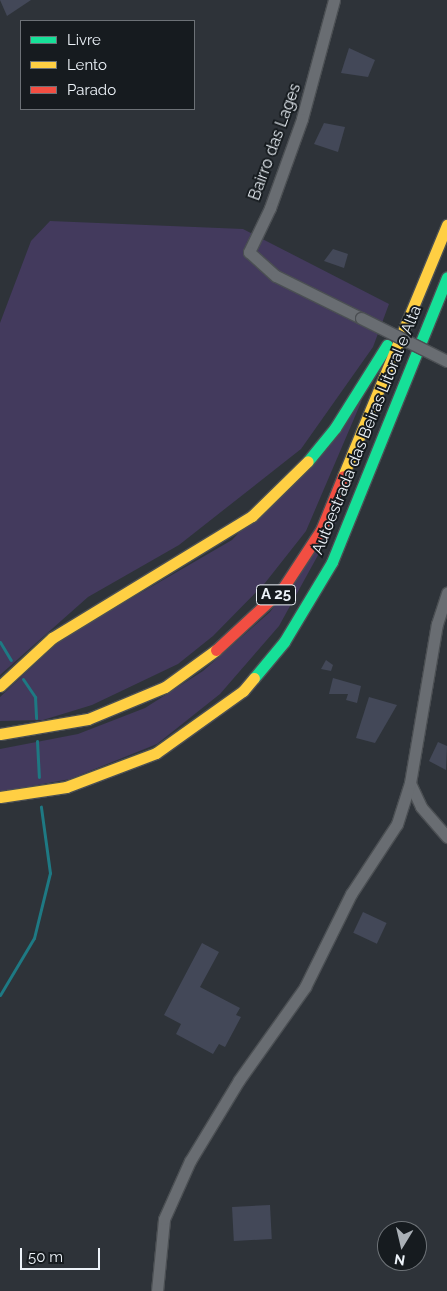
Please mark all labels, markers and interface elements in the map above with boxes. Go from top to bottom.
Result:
legend [20,20,195,110]
text: Livre [67,31,101,49]
text: Lento [67,56,107,74]
text: Parado [67,81,116,99]
street label: Bairro das Lages [245,81,305,203]
street label: Autoestrada das Beiras Litoral e Alta [308,302,426,558]
road number: A 25 [255,582,297,608]
north arrow [377,1221,427,1271]
scale bar [22,1238,102,1270]
text: 50 m [28,1248,63,1266]
text: N [393,1251,406,1269]

